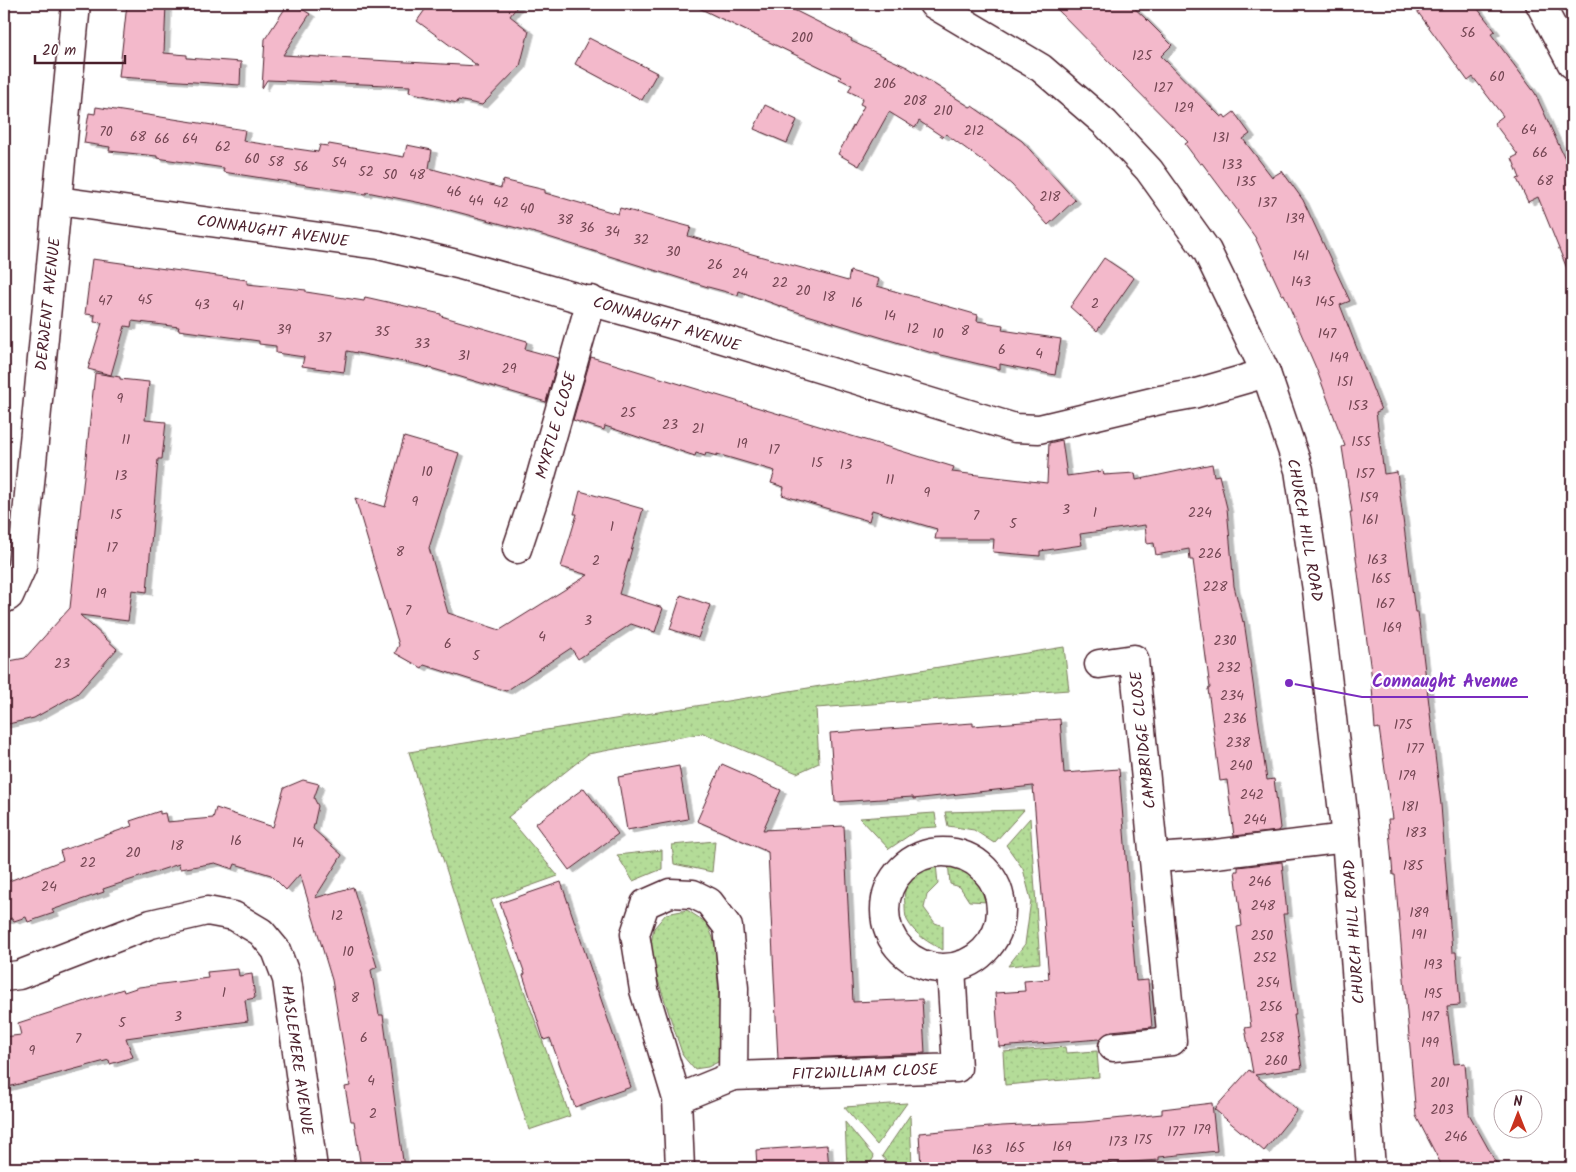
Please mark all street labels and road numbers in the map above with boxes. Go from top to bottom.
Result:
street label: CONNAUGHT AVENUE [195,208,351,255]
street label: DERWENT AVENUE [29,236,68,372]
street label: CONNAUGHT AVENUE [590,290,744,359]
street label: MYRTLE CLOSE [529,368,584,482]
street label: CHURCH HILL ROAD [1280,457,1329,604]
street label: CAMBRIDGE CLOSE [1124,669,1163,810]
street label: CHURCH HILL ROAD [1337,859,1372,1005]
street label: HASLEMERE AVENUE [274,983,320,1138]
street label: FITZWILLIAM CLOSE [791,1057,939,1088]

